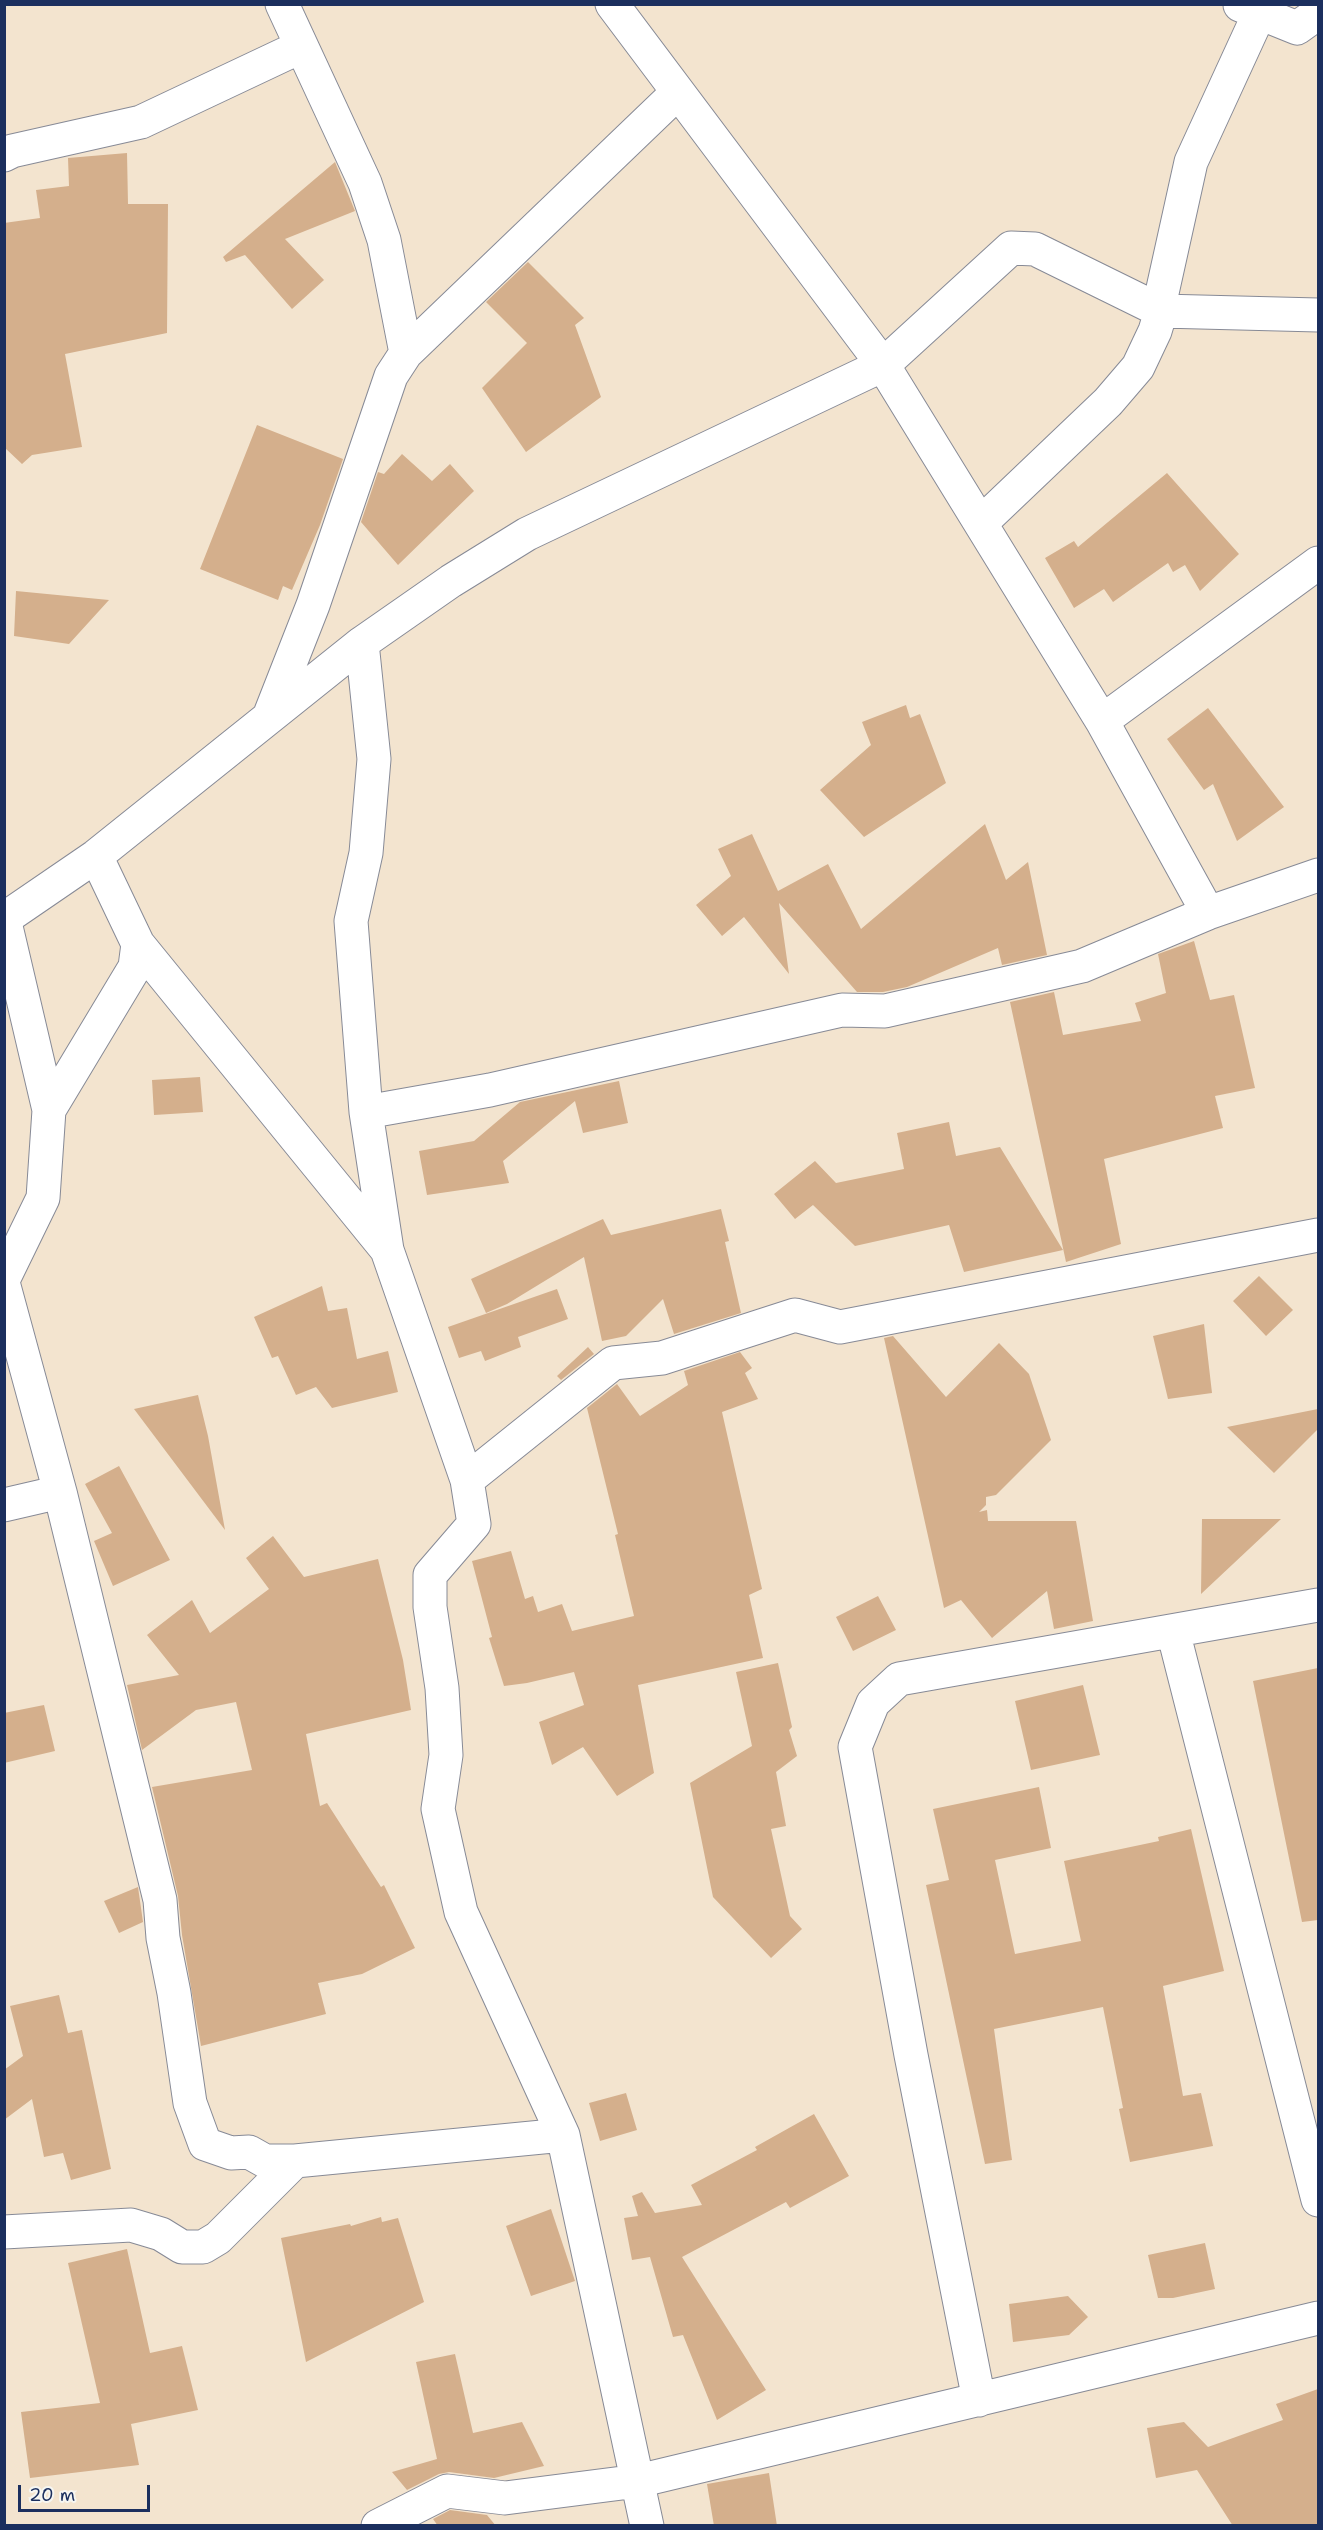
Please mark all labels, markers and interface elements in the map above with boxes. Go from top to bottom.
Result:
scale bar [21,2473,153,2511]
text: 20 m [29,2483,75,2507]

